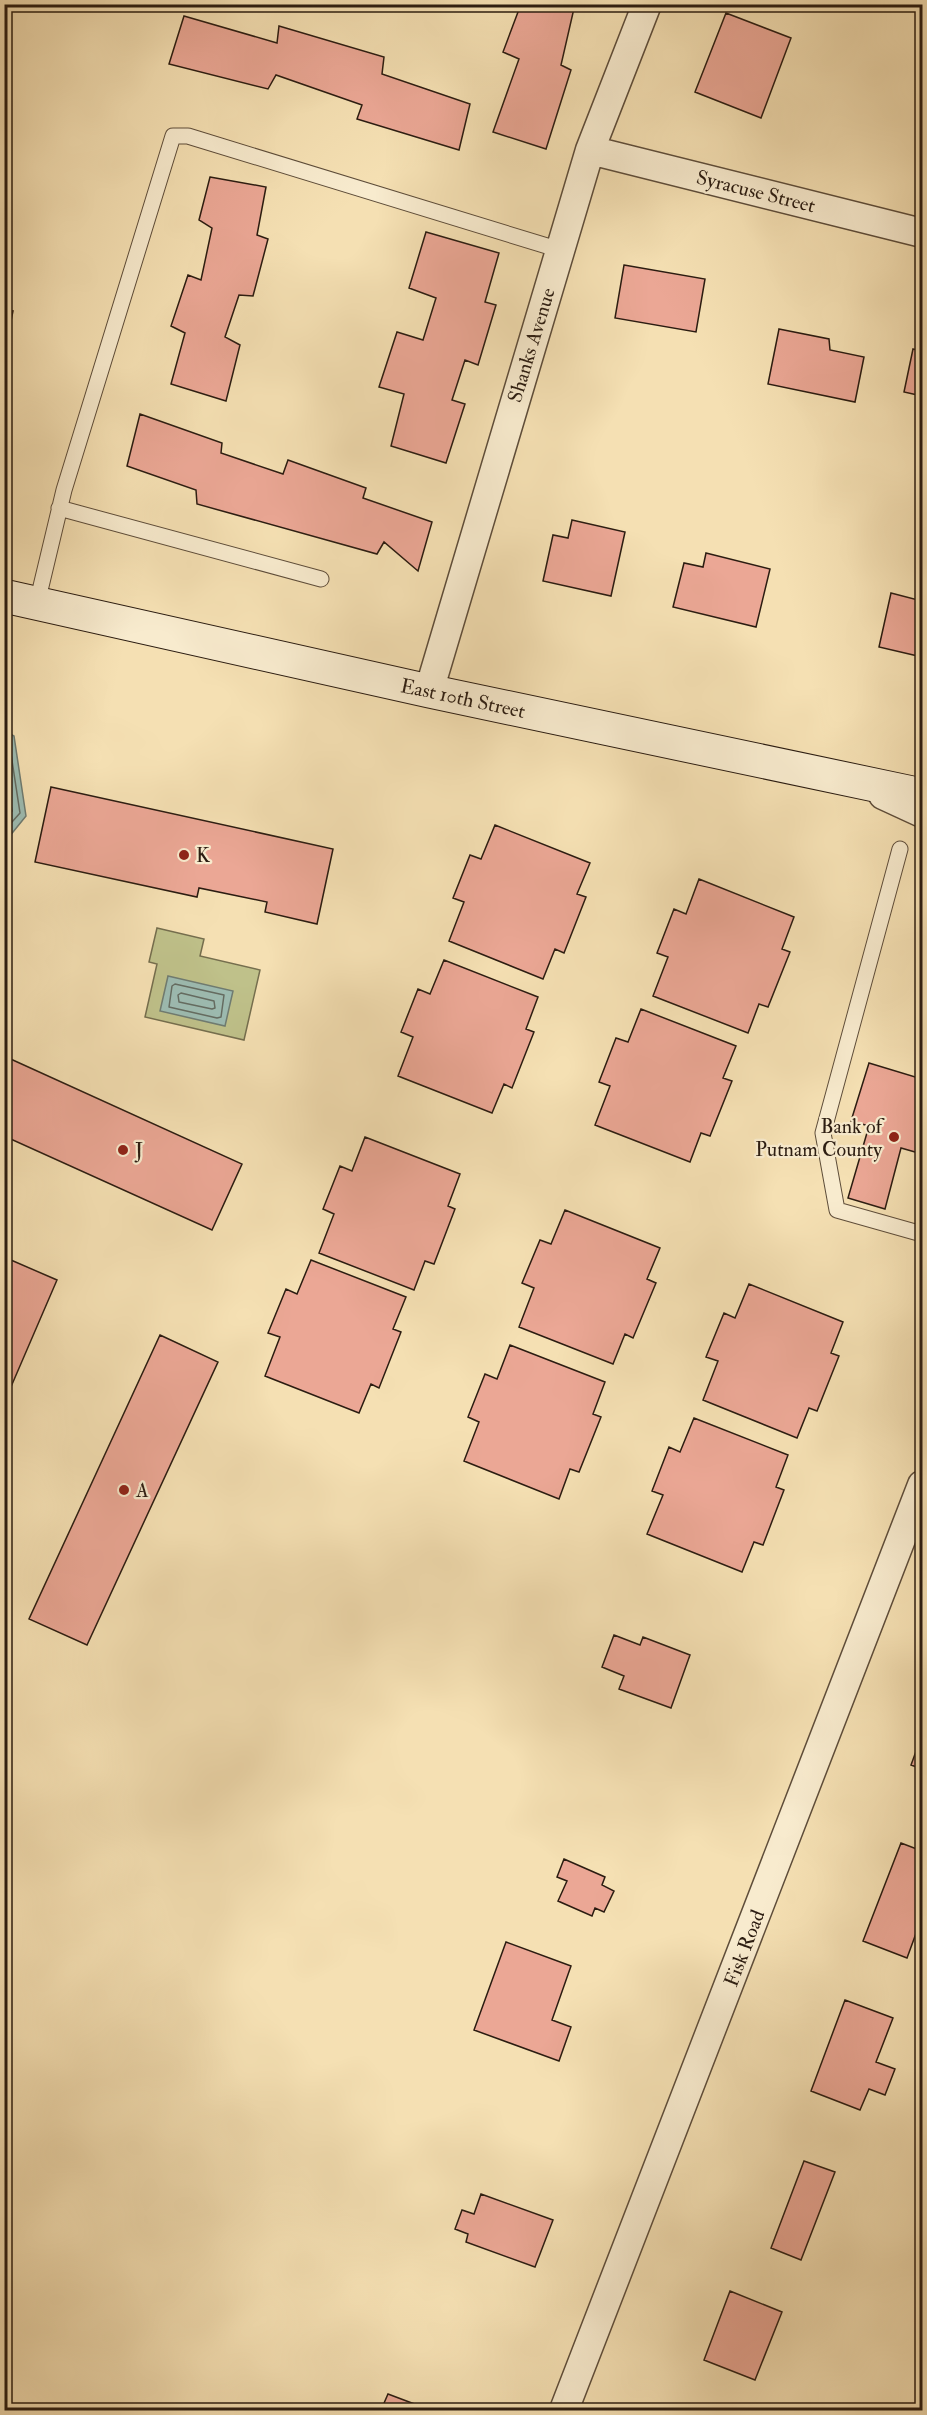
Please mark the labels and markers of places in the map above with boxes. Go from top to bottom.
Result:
place label: K [196,843,211,868]
marker: K [177,848,191,862]
place label: Bank of Putnam County [755,1114,886,1162]
marker: Bank of Putnam County [887,1130,901,1144]
place label: J [134,1138,143,1163]
marker: J [116,1143,130,1157]
place label: A [135,1478,149,1503]
marker: A [117,1483,131,1497]

